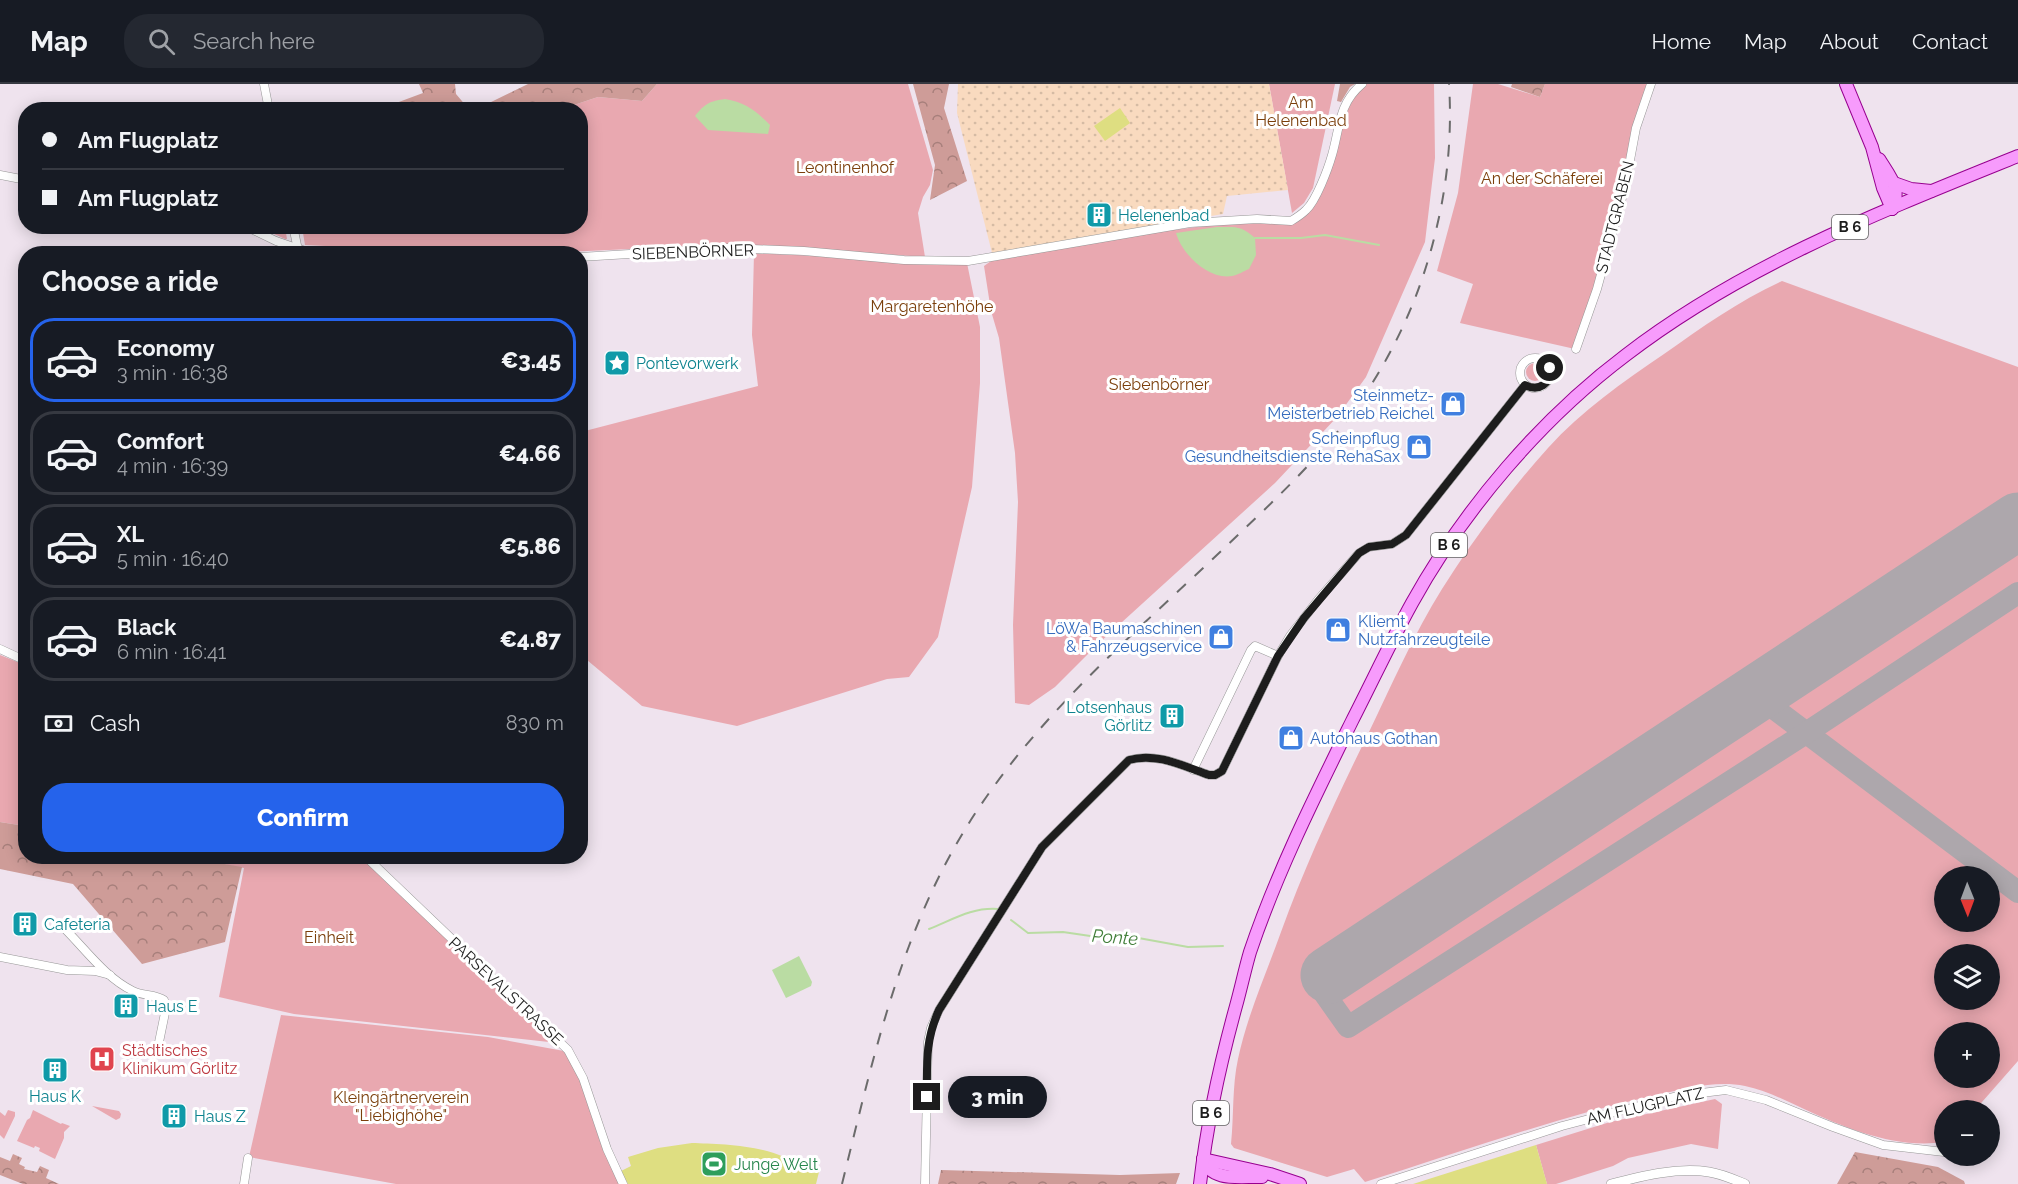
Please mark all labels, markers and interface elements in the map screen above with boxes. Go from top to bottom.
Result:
search box [124,14,544,68]
text: Map [30,25,88,58]
icon: search [145,25,178,58]
text: Search here [193,28,315,54]
text: Home [1652,29,1711,54]
text: Map [1744,29,1787,54]
text: About [1820,29,1879,54]
text: Contact [1912,29,1988,54]
park label: Am Helenenbad [1255,93,1347,130]
text: Am Flugplatz [78,127,218,153]
park label: Leontinenhof [796,158,895,177]
street label: STADTGRABEN [1592,159,1638,275]
park label: An der Schäferei [1481,169,1603,188]
text: Am Flugplatz [78,185,218,211]
building icon: Helenenbad [1084,200,1114,230]
place label: Helenenbad [1118,206,1209,225]
road number: B 6 [1832,215,1868,239]
street label: SIEBENBÖRNER [632,239,754,264]
text: Choose a ride [42,266,218,297]
park label: Margaretenhöhe [871,297,993,316]
icon: car [45,333,99,387]
text: Economy [117,335,215,361]
text: €3.45 [501,347,561,373]
place icon: Pontevorwerk [602,348,632,378]
place label: Pontevorwerk [636,354,739,373]
route start [1536,354,1563,381]
text: 3 min · 16:38 [117,361,228,385]
park label: Siebenbörner [1109,375,1210,394]
place label: Steinmetz- Meisterbetrieb Reichel [1267,386,1435,423]
shop icon: Steinmetz- Meisterbetrieb Reichel [1438,389,1468,419]
icon: car [45,426,99,480]
text: Comfort [117,428,204,454]
place label: Scheinpflug Gesundheitsdienste RehaSax [1185,429,1400,466]
shop icon: Scheinpflug Gesundheitsdienste RehaSax [1404,432,1434,462]
text: €4.66 [499,440,561,466]
text: 4 min · 16:39 [117,454,228,478]
icon: car [45,519,99,573]
text: XL [117,521,144,547]
text: €5.86 [499,533,561,559]
road number: B 6 [1431,533,1467,557]
text: 5 min · 16:40 [117,547,229,571]
icon: car [45,612,99,666]
place label: Kliemt Nutzfahrzeugteile [1358,612,1490,649]
text: Black [117,614,176,640]
shop icon: Kliemt Nutzfahrzeugteile [1323,615,1353,645]
place label: LöWa Baumaschinen & Fahrzeugservice [1046,619,1202,656]
shop icon: LöWa Baumaschinen & Fahrzeugservice [1206,622,1236,652]
text: €4.87 [499,626,561,652]
text: 6 min · 16:41 [117,640,226,664]
place label: Lotsenhaus Görlitz [1066,698,1152,735]
building icon: Lotsenhaus Görlitz [1157,701,1187,731]
icon: cash [42,707,75,740]
text: Cash [90,710,141,736]
text: 830 m [506,711,564,735]
shop icon: Autohaus Gothan [1276,723,1306,753]
place label: Autohaus Gothan [1310,729,1438,748]
button: Confirm [42,783,564,852]
north arrow [1934,866,2000,932]
map controls [1934,866,2000,1166]
building icon: Cafeteria [10,909,40,939]
place label: Cafeteria [44,915,110,934]
water label: Ponte [1091,925,1139,949]
park label: Einheit [304,928,355,947]
street label: PARSEVALSTRASSE [445,933,567,1049]
button: layers [1934,944,2000,1010]
building icon: Haus E [111,991,141,1021]
place label: Haus E [146,997,198,1016]
button: + [1934,1022,2000,1088]
place label: Städtisches Klinikum Görlitz [122,1041,238,1078]
hospital icon: Städtisches Klinikum Görlitz [87,1044,117,1074]
building icon: Haus K [40,1055,70,1085]
callout: 3 min [948,1076,1047,1118]
route end [913,1083,940,1110]
street label: AM FLUGPLATZ [1585,1083,1705,1129]
text: 3 min [971,1085,1024,1109]
place label: Haus K [29,1087,82,1106]
park label: Kleingärtnerverein "Liebighöhe" [333,1088,469,1125]
button: − [1934,1100,2000,1166]
building icon: Haus Z [159,1101,189,1131]
road number: B 6 [1193,1101,1229,1125]
place label: Haus Z [194,1107,246,1126]
sports icon: Junge Welt [699,1149,729,1179]
place label: Junge Welt [734,1155,819,1174]

